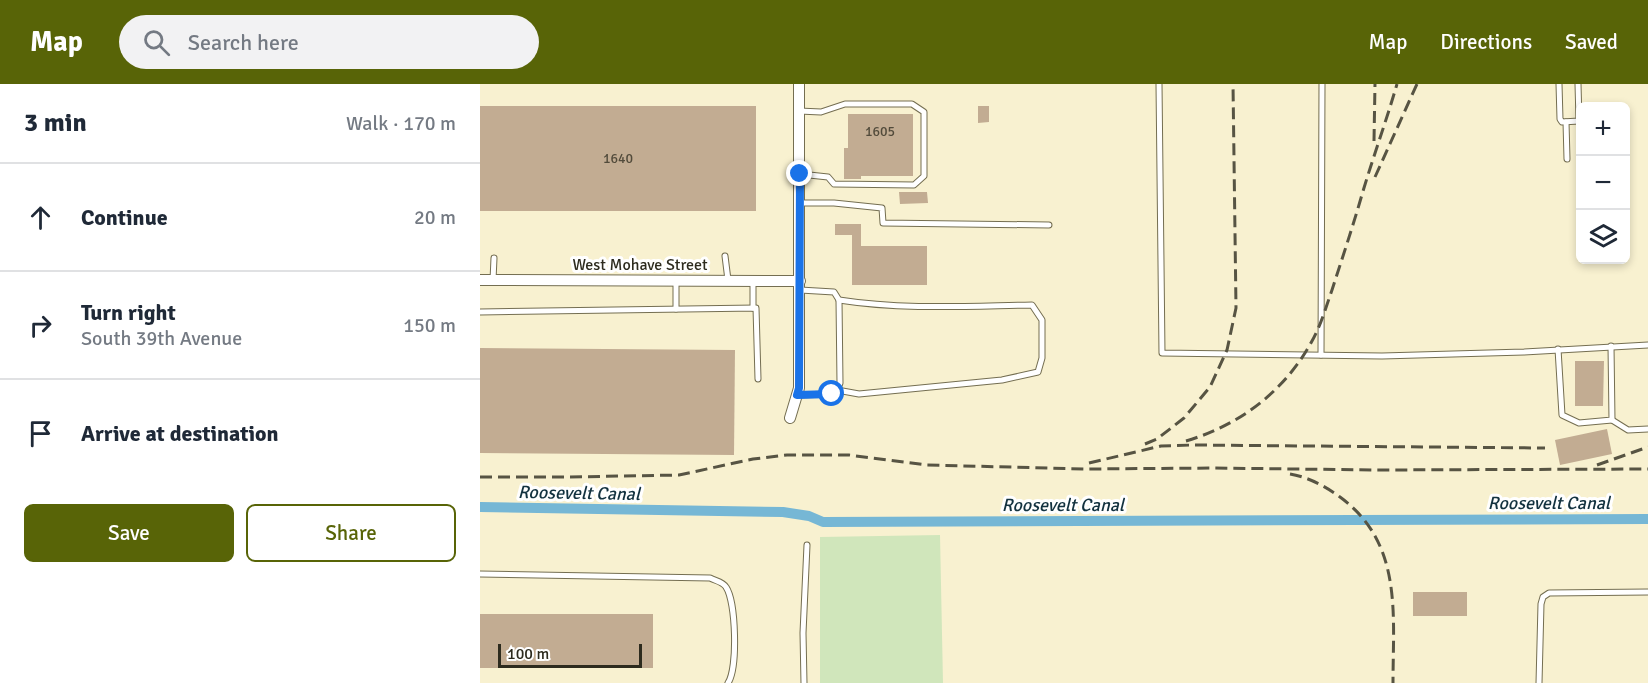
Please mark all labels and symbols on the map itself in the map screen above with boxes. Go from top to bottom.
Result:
house number: 1605 [865,123,895,140]
house number: 1640 [603,150,633,167]
route end [786,160,812,186]
street label: West Mohave Street [572,255,708,275]
route start [818,380,844,406]
water label: Roosevelt Canal [518,481,642,505]
water label: Roosevelt Canal [1488,492,1612,514]
water label: Roosevelt Canal [1002,494,1126,516]
scale bar [498,641,642,668]

